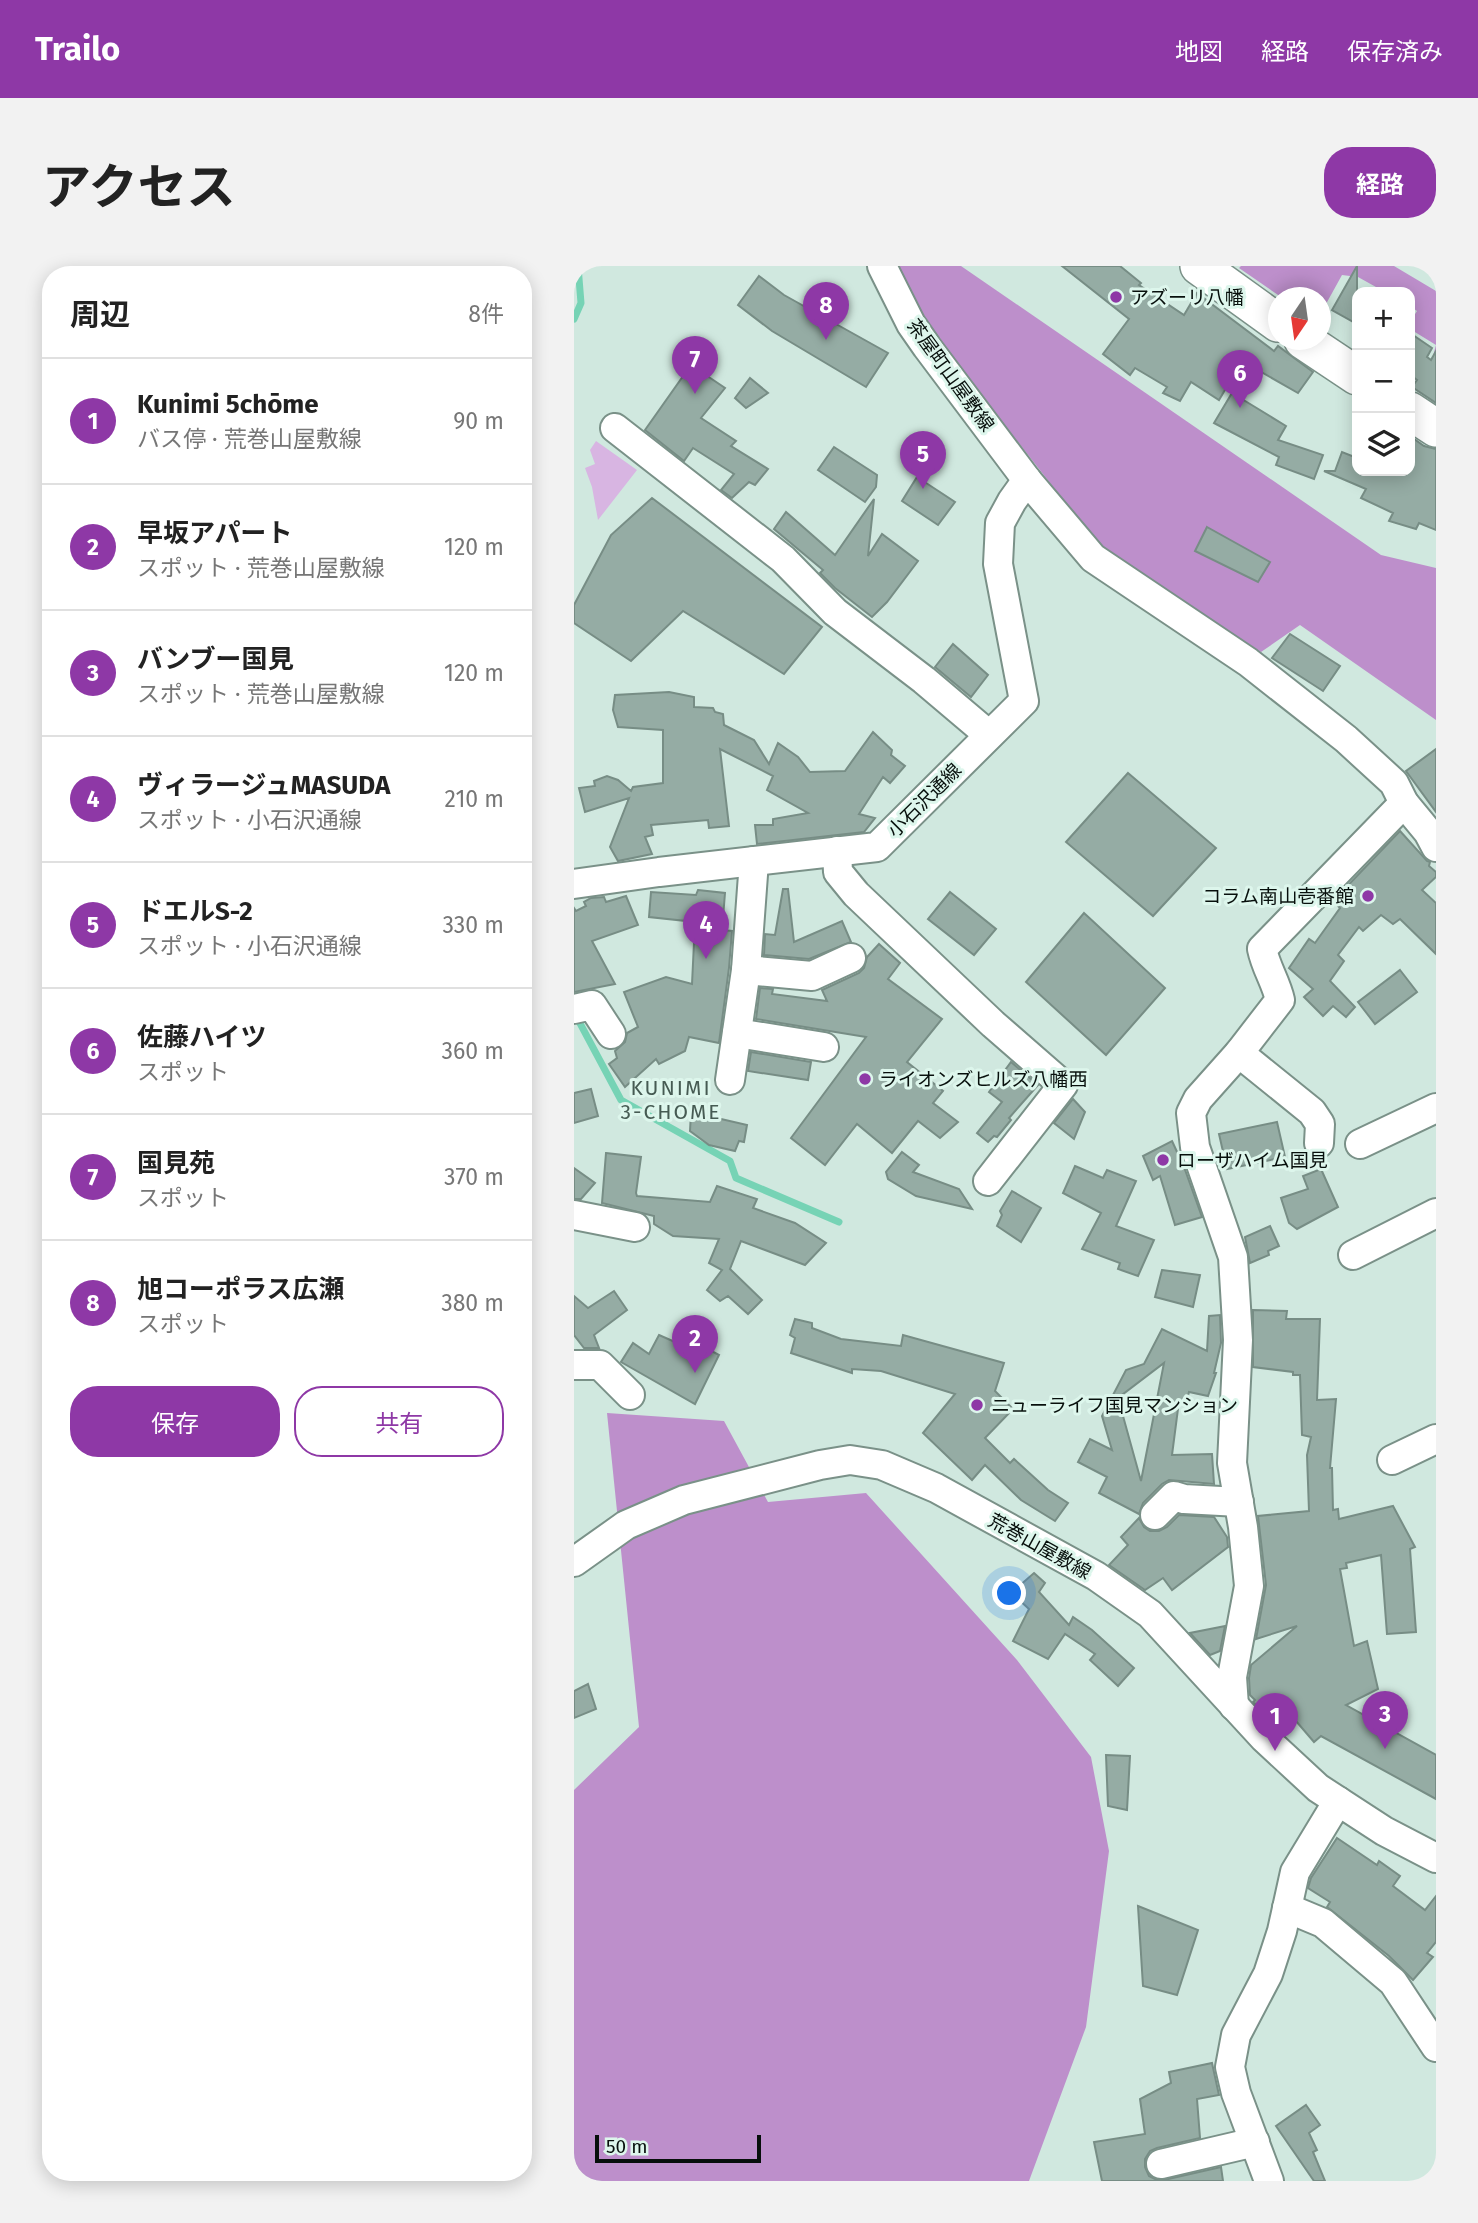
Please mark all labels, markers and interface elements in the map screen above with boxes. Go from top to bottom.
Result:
text: Trailo [35,29,120,69]
text: 地図 [1175,38,1223,66]
text: 経路 [1261,38,1309,66]
text: 保存済み [1347,38,1443,66]
button: 経路 [1324,147,1436,218]
text: アクセス [42,158,236,217]
pin: 8 [803,282,849,340]
place label: アズーリ八幡 [1130,286,1244,309]
north arrow [1268,287,1331,350]
map controls [1352,287,1415,476]
button: + [1352,287,1415,350]
marker: アズーリ八幡 [1108,289,1124,305]
text: 周辺 [70,297,130,333]
text: 8件 [468,300,504,328]
street label: 茶屋町山屋敷線 [902,315,999,436]
pin: 7 [672,336,718,394]
pin: 6 [1217,350,1263,408]
button: − [1352,350,1415,413]
text: Kunimi 5chōme [137,389,319,420]
text: 1 [88,407,98,435]
text: 90 m [453,407,504,435]
button: layers [1352,413,1415,476]
text: バス停 · 荒巻山屋敷線 [137,425,362,453]
pin: 5 [900,431,946,489]
text: 早坂アパート [137,518,292,549]
text: 2 [87,533,99,561]
text: 120 m [444,533,504,561]
text: スポット · 荒巻山屋敷線 [137,554,385,582]
text: バンブー国見 [137,644,294,675]
text: 3 [87,659,99,687]
text: 120 m [444,659,504,687]
text: スポット · 荒巻山屋敷線 [137,680,385,708]
street label: 小石沢通線 [883,759,966,842]
text: ヴィラージュMASUDA [137,770,390,801]
text: 4 [87,785,100,813]
text: 210 m [445,785,504,813]
text: スポット · 小石沢通線 [137,806,362,834]
place label: コラム南山壱番館 [1203,885,1354,908]
marker: コラム南山壱番館 [1360,888,1376,904]
text: ドエルS-2 [137,896,253,927]
pin: 4 [683,901,729,959]
text: 5 [87,911,99,939]
text: 330 m [442,911,504,939]
text: スポット · 小石沢通線 [137,932,362,960]
text: 佐藤ハイツ [137,1022,266,1053]
text: 6 [87,1037,99,1065]
text: 360 m [442,1037,504,1065]
text: スポット [137,1058,229,1086]
place label: ライオンズヒルズ八幡西 [879,1068,1088,1091]
marker: ライオンズヒルズ八幡西 [857,1071,873,1087]
district label: KUNIMI 3-CHOME [621,1075,721,1125]
text: 国見苑 [137,1148,215,1179]
place label: ローザハイム国見 [1177,1149,1328,1172]
marker: ローザハイム国見 [1155,1152,1171,1168]
text: 7 [88,1163,98,1191]
text: 370 m [444,1163,504,1191]
text: スポット [137,1184,229,1212]
text: 旭コーポラス広瀬 [137,1274,344,1305]
text: 8 [86,1289,100,1317]
text: 380 m [441,1289,504,1317]
text: スポット [137,1310,229,1338]
pin: 2 [672,1315,718,1373]
button: 保存 [70,1386,280,1457]
button: 共有 [294,1386,504,1457]
place label: ニューライフ国見マンション [991,1394,1238,1417]
marker: ニューライフ国見マンション [969,1397,985,1413]
street label: 荒巻山屋敷線 [984,1509,1095,1584]
your location [992,1576,1026,1610]
pin: 3 [1362,1691,1408,1749]
pin: 1 [1252,1693,1298,1751]
scale bar [595,2132,761,2164]
text: 50 m [606,2135,647,2158]

